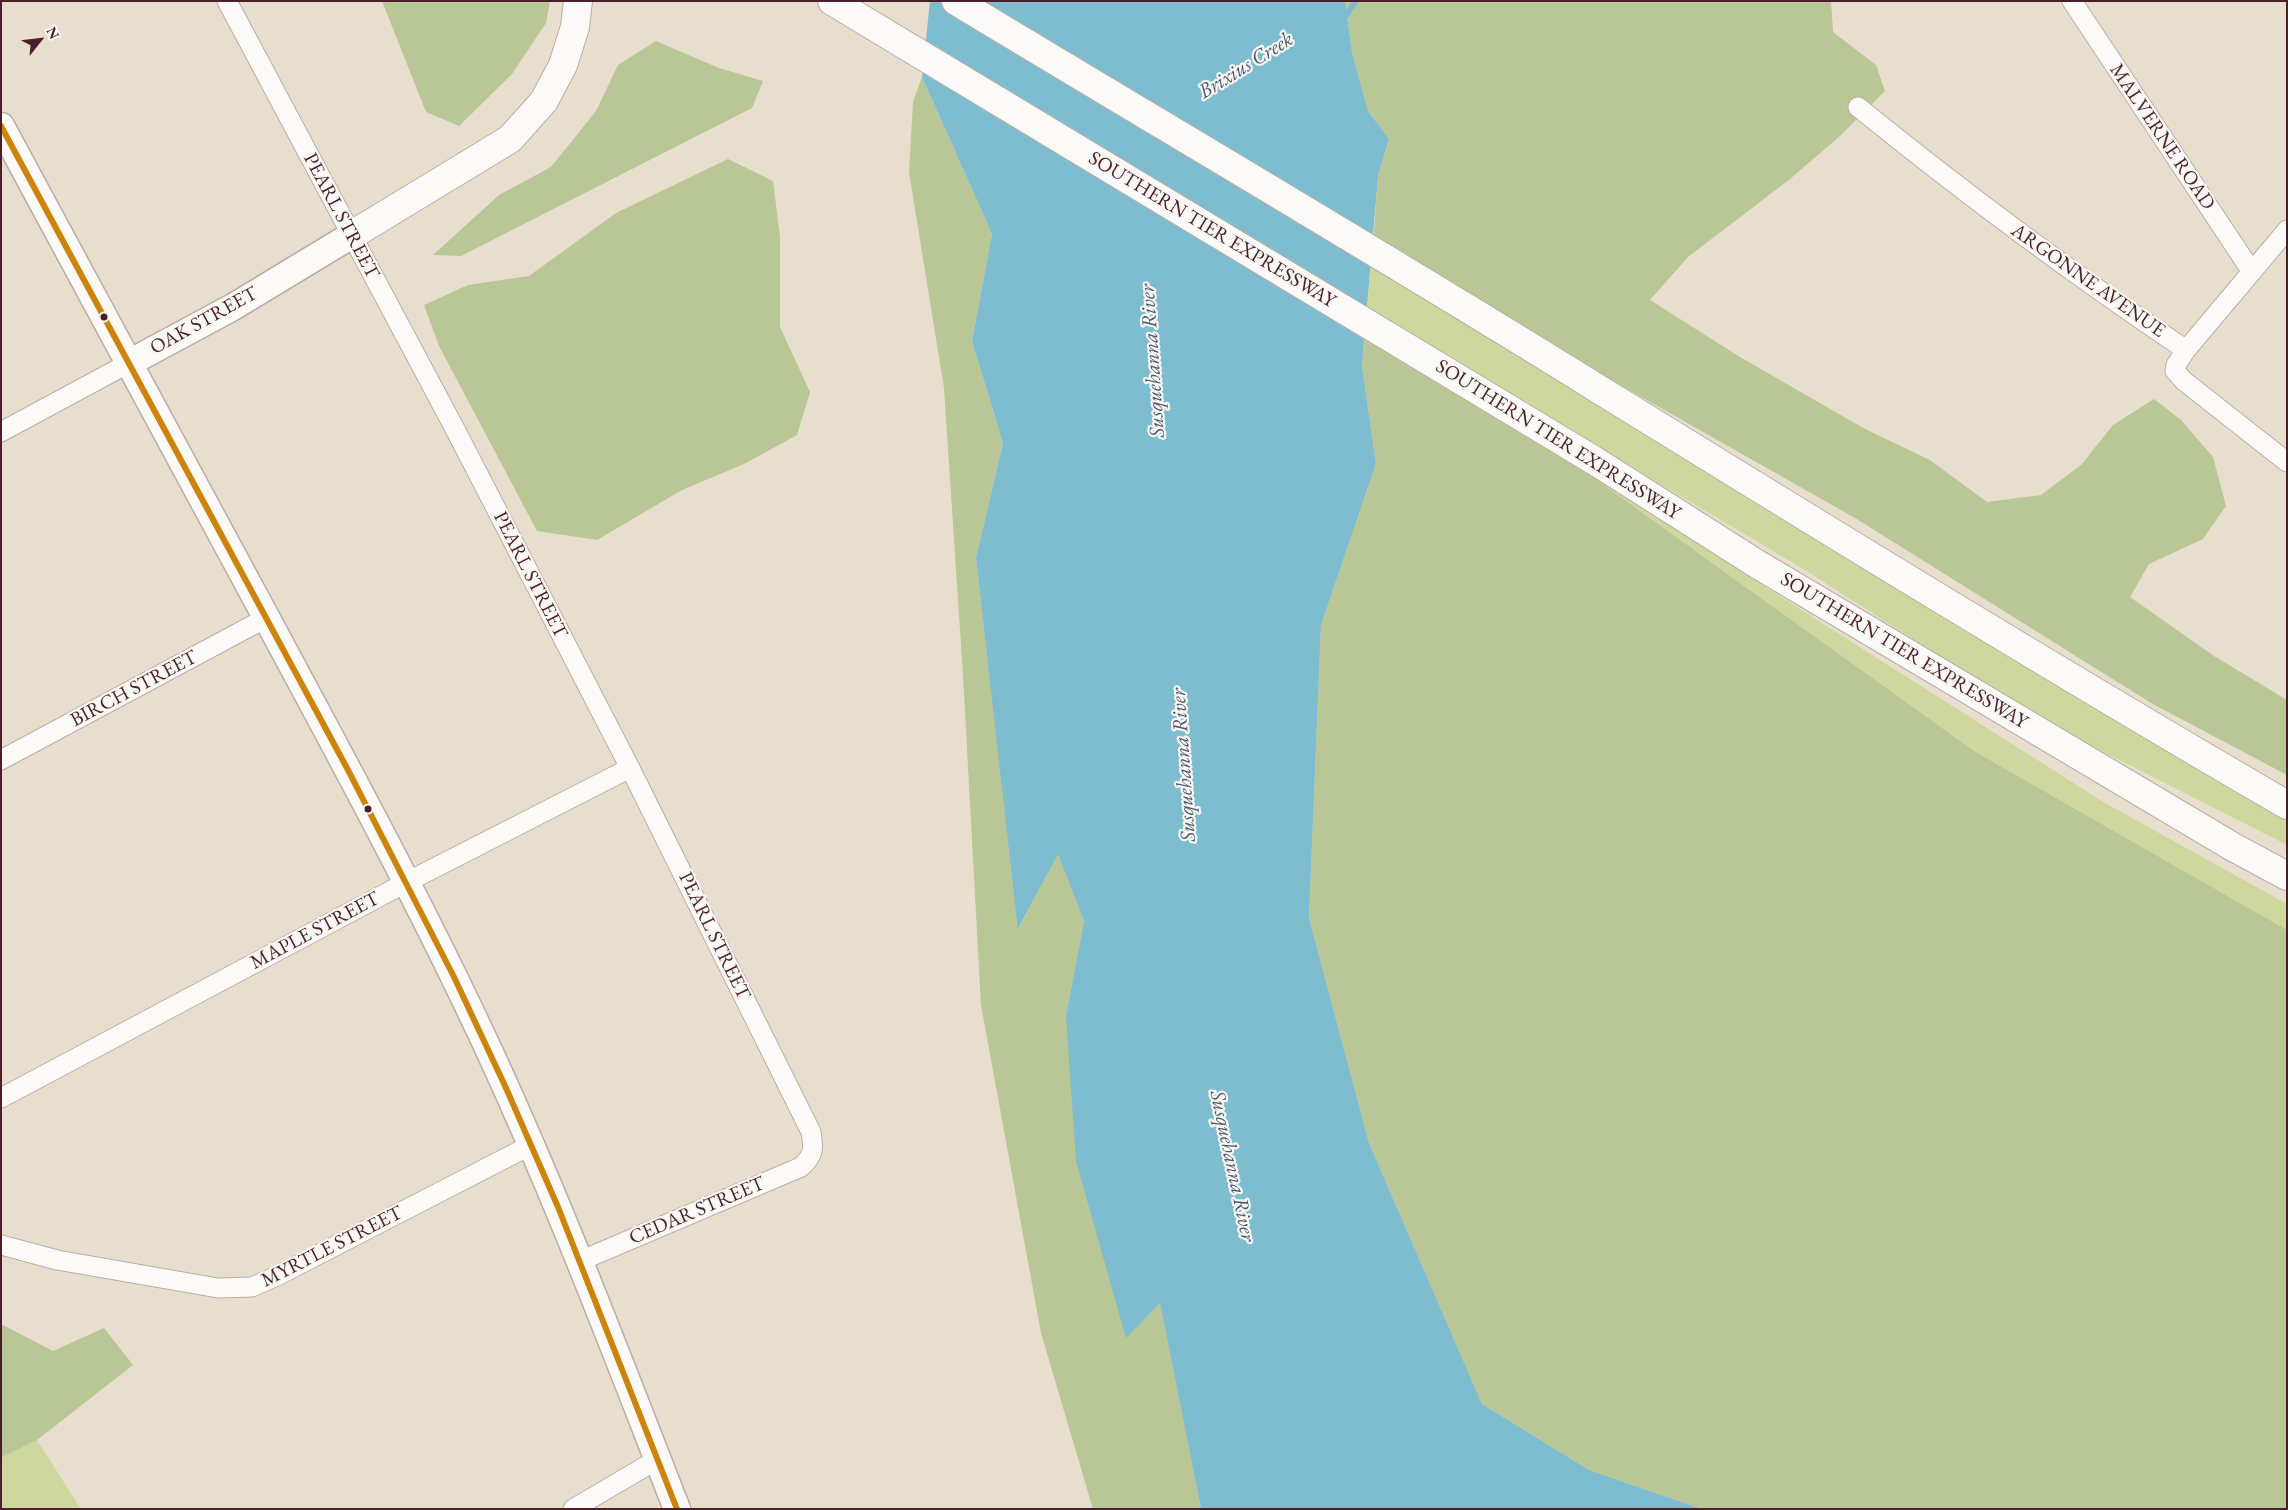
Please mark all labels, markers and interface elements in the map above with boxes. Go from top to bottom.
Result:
north arrow [15,15,65,65]
text: N [42,23,64,42]
water label: Brixius Creek [1194,27,1298,105]
street label: MALVERNE ROAD [2104,59,2220,215]
street label: SOUTHERN TIER EXPRESSWAY [1084,147,1340,313]
street label: PEARL STREET [298,149,384,283]
street label: ARGONNE AVENUE [2006,219,2170,343]
street label: OAK STREET [146,282,262,360]
water label: Susquehanna River [1135,283,1171,439]
unlabelled marker [99,312,109,322]
street label: SOUTHERN TIER EXPRESSWAY [1431,355,1685,525]
street label: PEARL STREET [488,508,572,642]
street label: SOUTHERN TIER EXPRESSWAY [1776,568,2032,734]
street label: BIRCH STREET [67,646,201,732]
water label: Susquehanna River [1166,687,1202,843]
unlabelled marker [363,804,373,814]
street label: PEARL STREET [673,868,755,1004]
street label: MAPLE STREET [246,887,384,975]
water label: Susquehanna River [1204,1088,1260,1244]
street label: CEDAR STREET [626,1172,768,1250]
street label: MYRTLE STREET [257,1201,407,1293]

